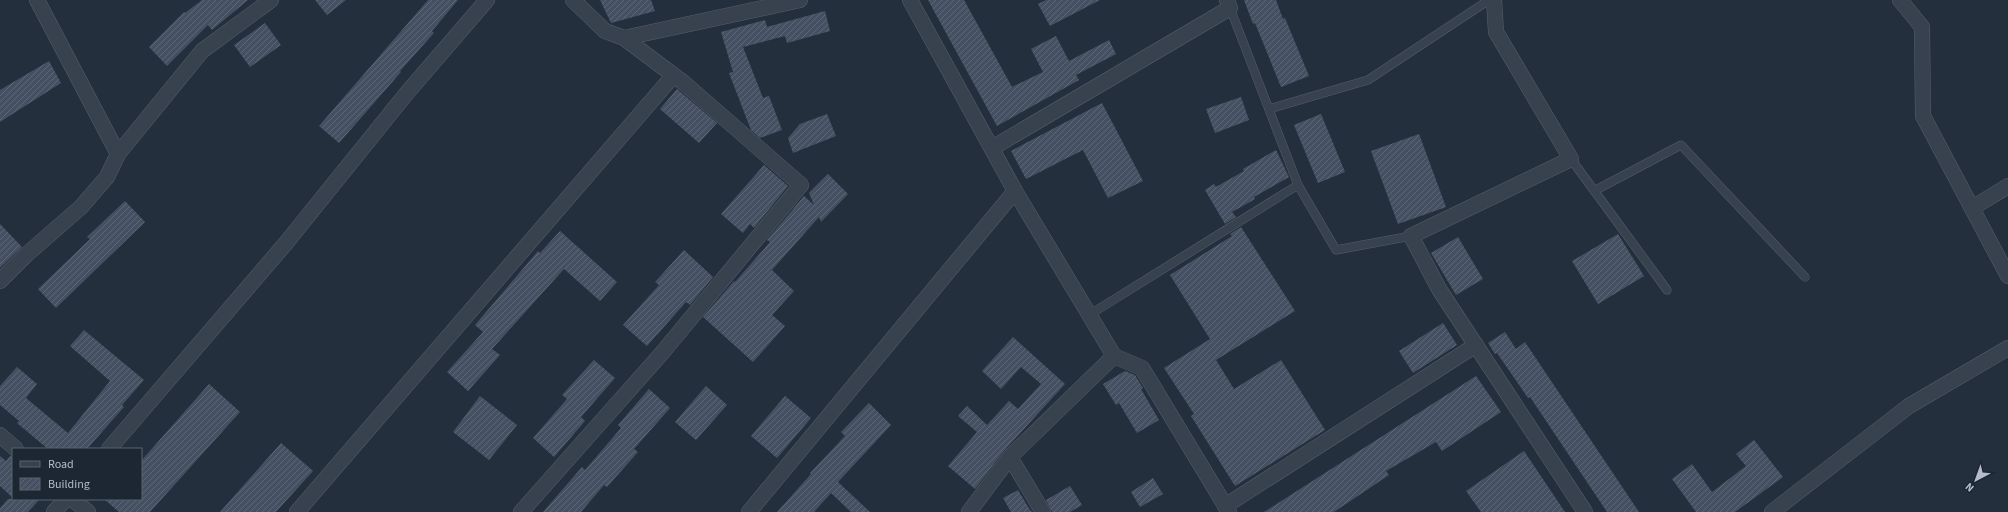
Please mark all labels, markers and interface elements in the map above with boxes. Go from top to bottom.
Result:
legend [12,448,142,500]
text: Road [48,456,74,473]
north arrow [1956,460,1996,500]
text: Building [48,476,90,493]
text: N [1962,479,1977,495]

